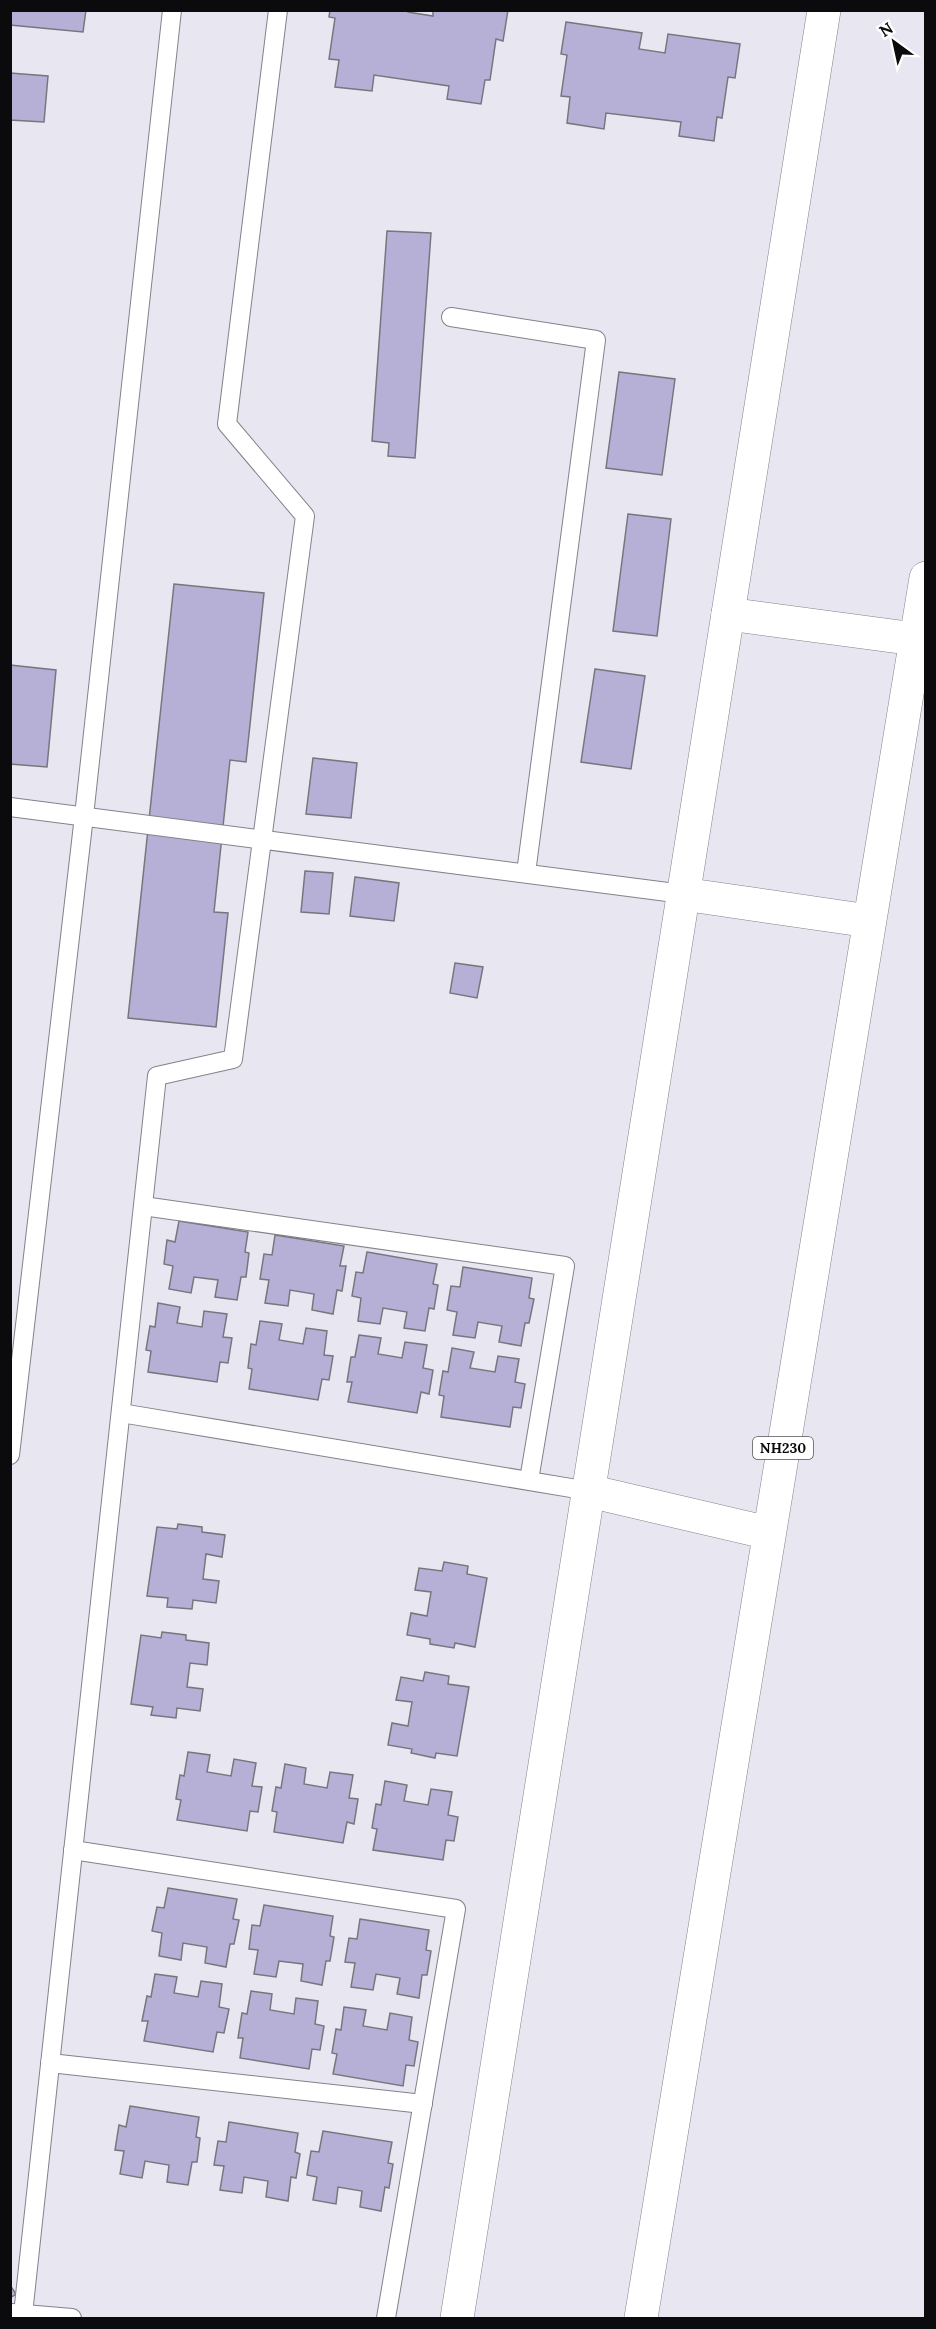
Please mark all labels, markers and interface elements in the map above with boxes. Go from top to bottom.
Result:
north arrow [864,12,924,72]
text: N [875,18,896,41]
road number: NH230 [753,1437,813,1459]

